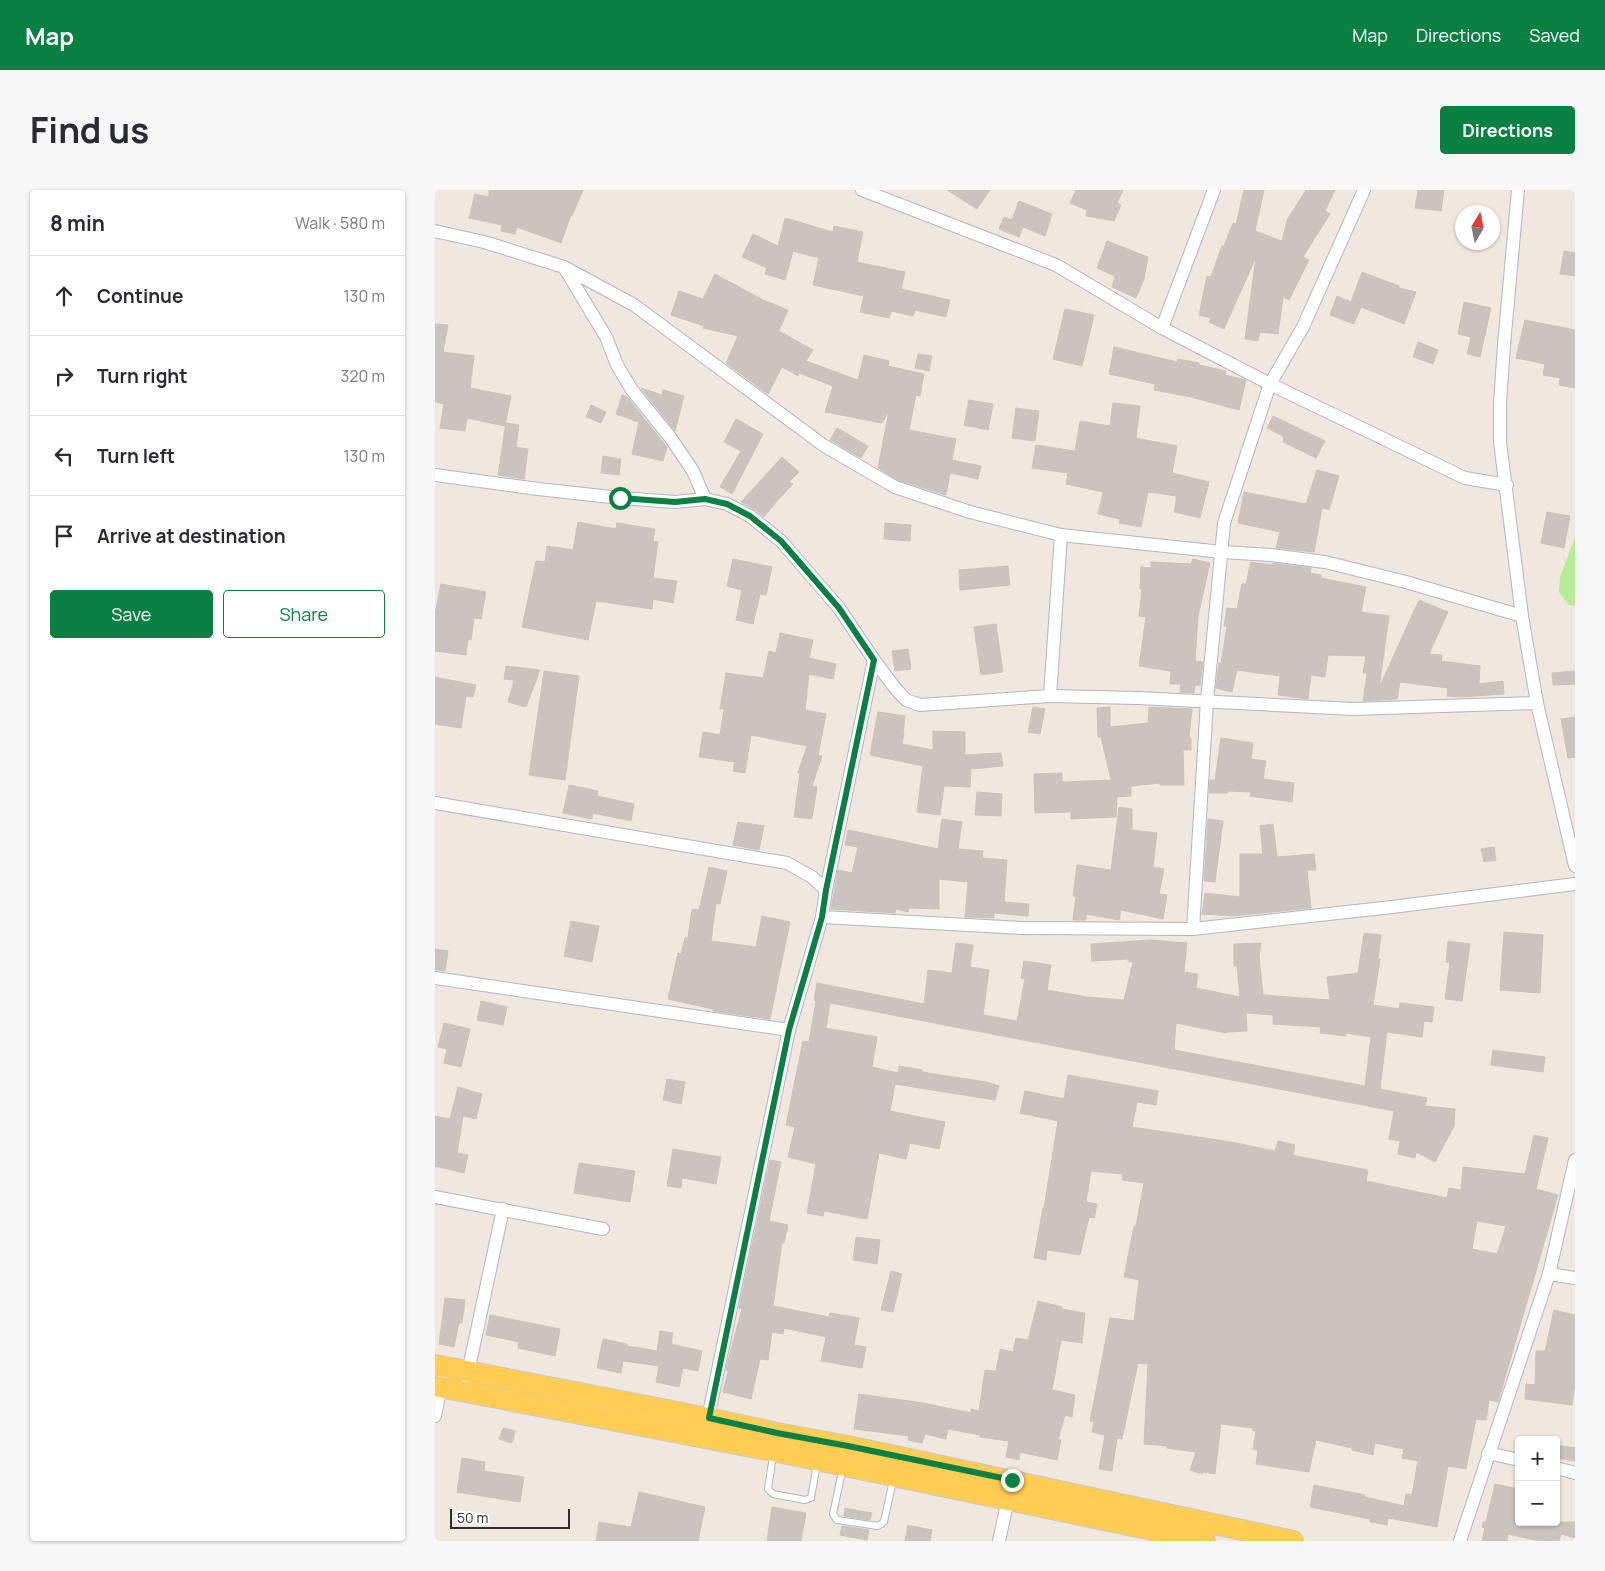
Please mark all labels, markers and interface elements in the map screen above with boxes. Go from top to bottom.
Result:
text: Map [25,19,74,52]
text: Map [1352,23,1388,47]
text: Directions [1416,23,1501,47]
text: Saved [1529,23,1580,47]
text: Find us [30,106,149,154]
button: Directions [1440,106,1575,154]
north arrow [1455,205,1500,250]
text: 8 min [50,209,105,237]
text: Walk · 580 m [295,212,385,234]
icon: ahead [50,282,78,310]
text: Continue [97,283,183,309]
text: 130 m [343,285,385,307]
icon: right [50,362,78,390]
text: Turn right [97,363,187,389]
text: 320 m [341,365,385,387]
icon: left [50,442,78,470]
text: Turn left [97,443,175,469]
text: 130 m [343,445,385,467]
route start [609,487,632,510]
icon: arrive [50,522,78,550]
text: Arrive at destination [97,523,286,549]
button: Save [50,590,213,638]
button: Share [223,590,385,638]
map controls [1515,1436,1560,1526]
button: + [1515,1436,1560,1481]
route end [1001,1469,1024,1492]
button: − [1515,1481,1560,1526]
scale bar [450,1506,570,1529]
text: 50 m [457,1508,488,1527]

